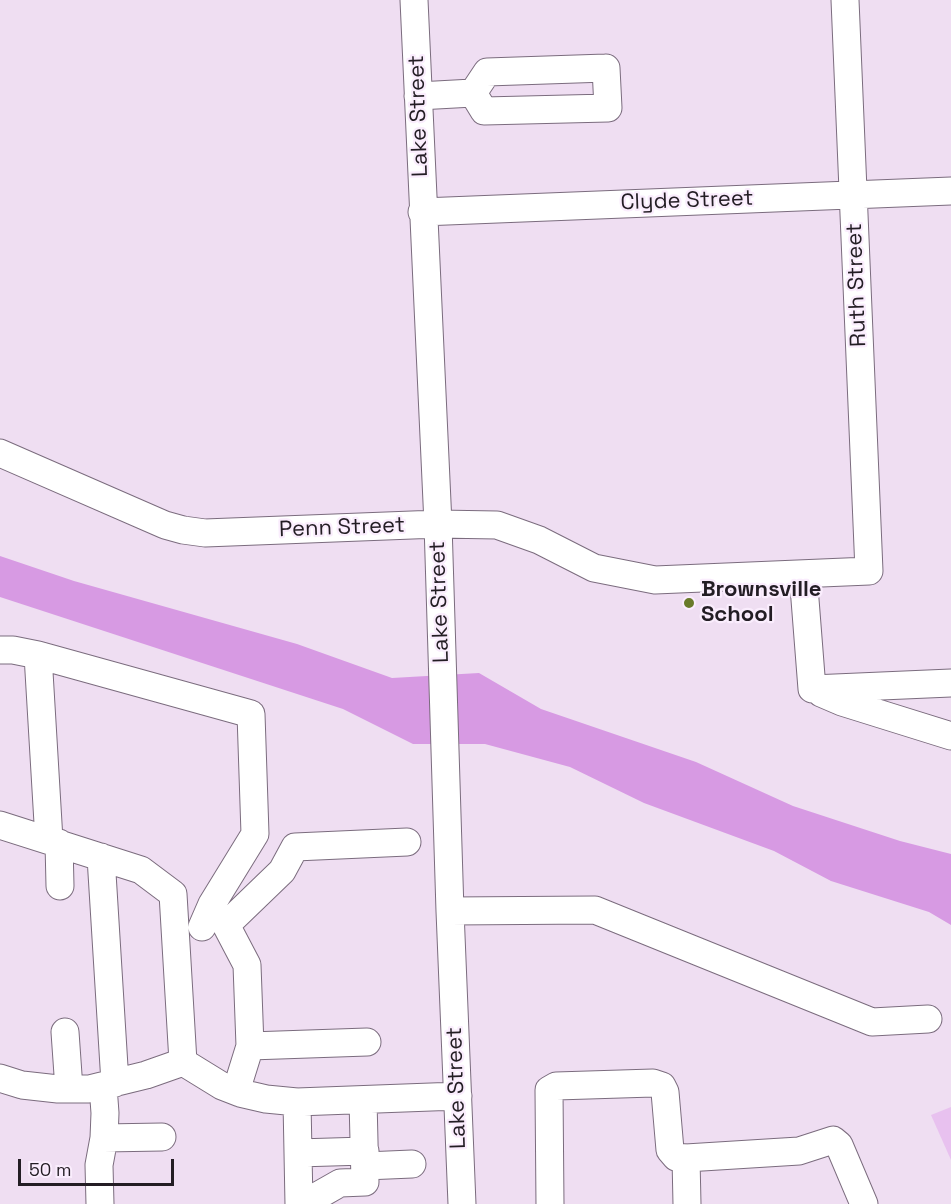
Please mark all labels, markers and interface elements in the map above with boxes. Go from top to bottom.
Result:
street label: Lake Street [404,55,434,177]
street label: Clyde Street [620,185,754,217]
street label: Ruth Street [842,223,872,347]
street label: Penn Street [279,513,405,543]
street label: Lake Street [425,541,455,663]
place label: Brownsville School [701,577,822,628]
marker: Brownsville School [682,596,696,610]
street label: Lake Street [442,1027,472,1149]
scale bar [21,1147,177,1185]
text: 50 m [29,1158,71,1181]

